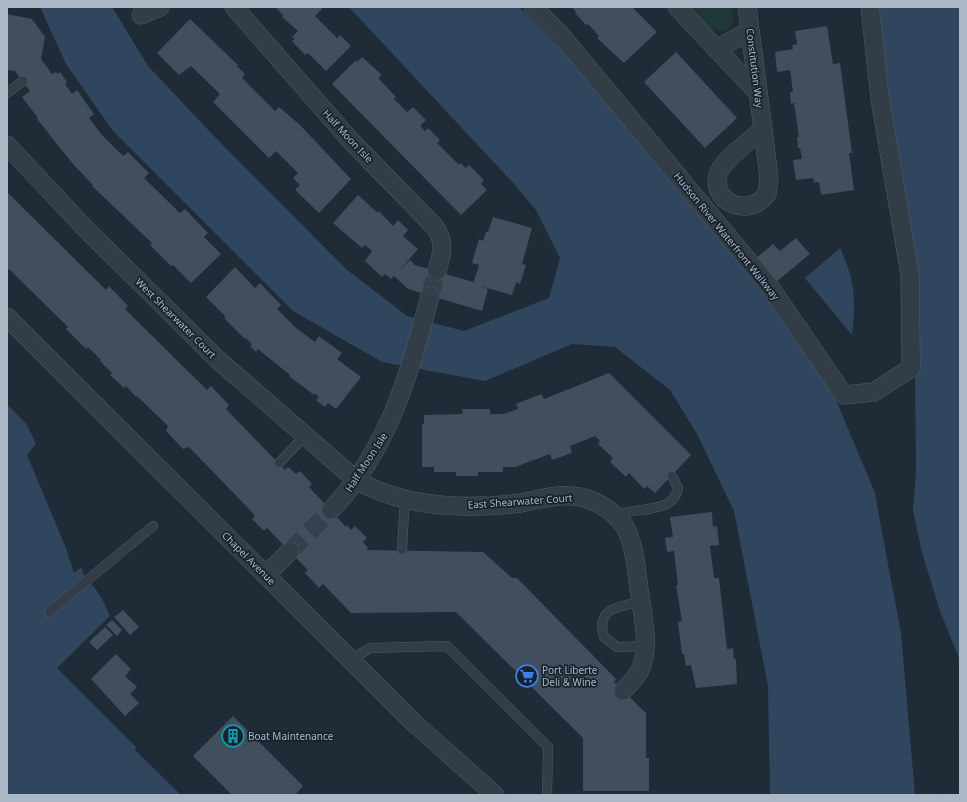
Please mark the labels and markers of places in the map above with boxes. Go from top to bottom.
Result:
supermarket icon: Port Liberte Deli & Wine [514,663,540,689]
place label: Port Liberte Deli & Wine [542,663,598,689]
building icon: Boat Maintenance [220,723,246,749]
place label: Boat Maintenance [248,729,334,743]

